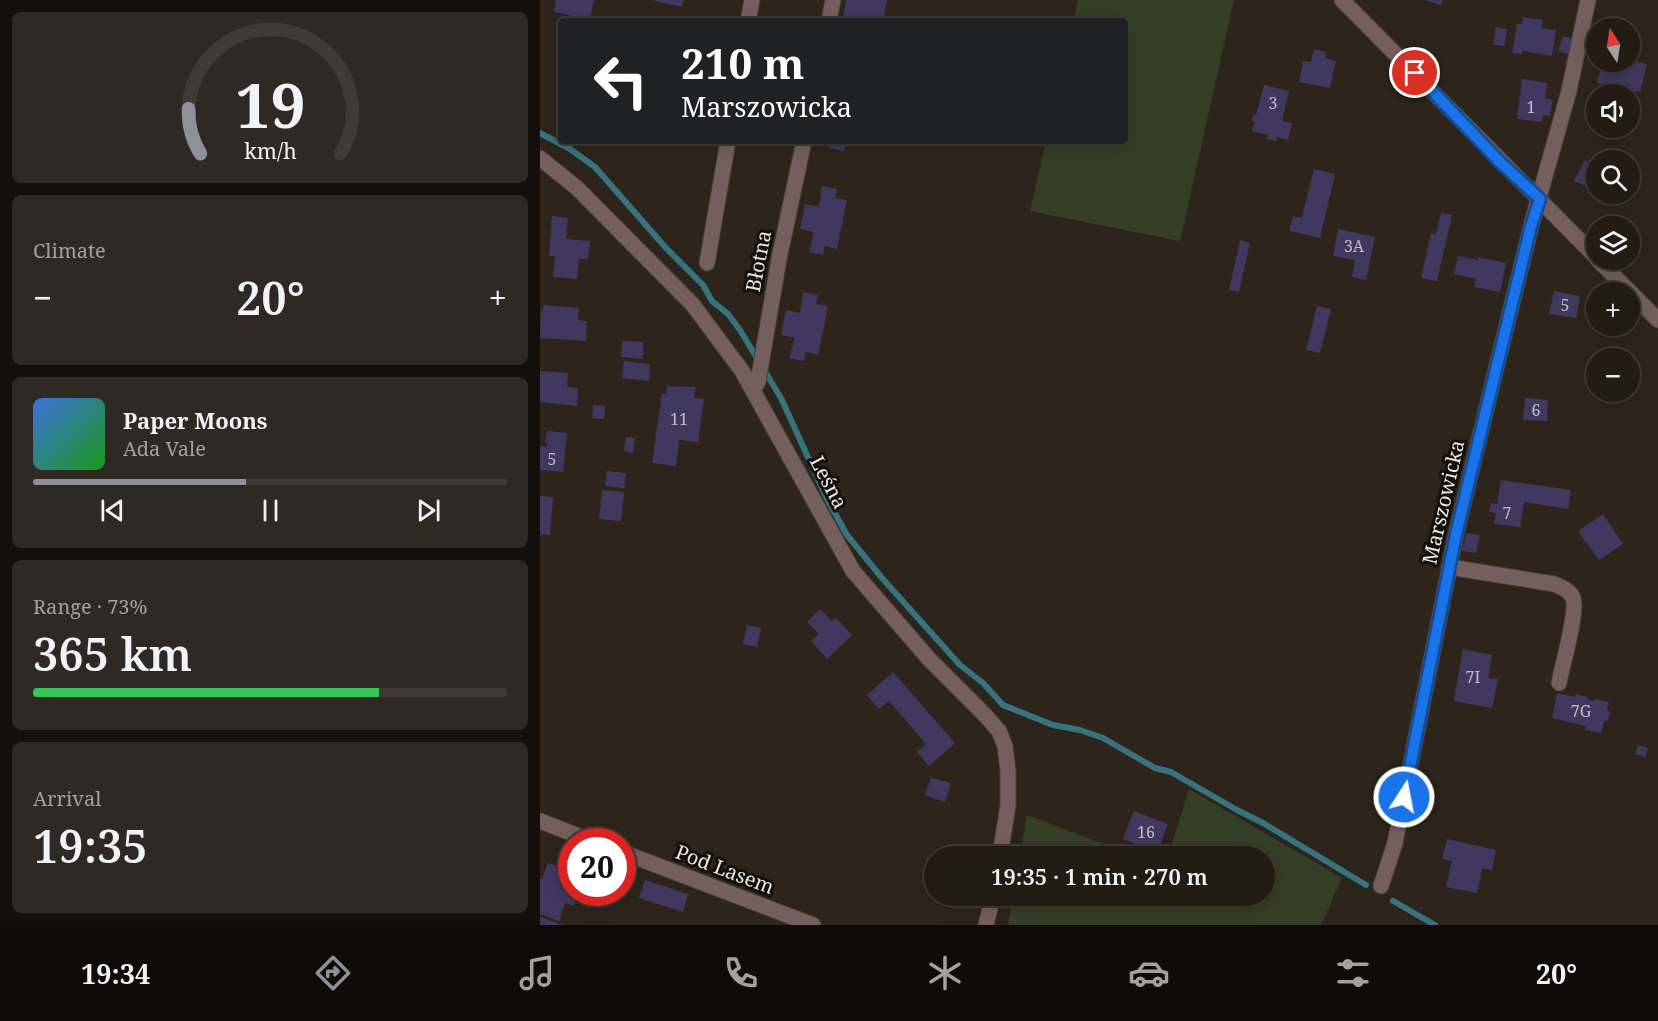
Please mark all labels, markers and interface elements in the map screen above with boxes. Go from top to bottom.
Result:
north arrow [1586,18,1640,72]
map controls [1586,18,1640,402]
text: 210 m [681,34,805,91]
icon: left [582,42,660,120]
pin [1389,47,1440,98]
icon: arrive [1398,56,1431,89]
text: 19 [235,61,305,146]
button: sound [1586,84,1640,138]
text: Marszowicka [681,88,852,125]
house number: 3 [1269,92,1278,114]
house number: 1 [1527,96,1535,118]
text: km/h [244,137,297,166]
button: search [1586,150,1640,204]
button: layers [1586,216,1640,270]
street label: Błotna [739,228,777,294]
house number: 3A [1344,235,1365,257]
text: Climate [33,237,106,264]
text: 20° [236,267,305,328]
text: − [33,275,52,320]
text: + [489,275,507,320]
button: + [1586,282,1640,336]
house number: 5 [1561,294,1569,316]
button: − [1586,348,1640,402]
house number: 6 [1532,399,1541,421]
text: Paper Moons [123,405,267,435]
house number: 11 [670,408,688,430]
text: Ada Vale [123,435,206,462]
street label: Marszowicka [1416,437,1470,567]
house number: 5 [548,448,556,470]
street label: Leśna [804,451,854,513]
icon: previous [96,494,129,527]
icon: pause [254,494,287,527]
icon: next [412,494,445,527]
house number: 7 [1503,502,1512,524]
text: Range · 73% [33,593,147,620]
text: 365 km [33,623,192,684]
house number: 7I [1466,666,1481,688]
house number: 7G [1571,700,1592,722]
position arrow [1372,765,1436,829]
text: Arrival [33,785,101,812]
text: 19:35 [33,815,148,876]
house number: 16 [1137,821,1155,843]
speed limit sign: 20 [558,828,636,906]
street label: Pod Lasem [672,838,778,900]
text: 19:35 · 1 min · 270 m [991,861,1208,891]
icon: directions [312,952,354,994]
icon: music [516,952,558,994]
icon: phone [720,952,762,994]
icon: climate [924,952,966,994]
icon: car [1128,952,1170,994]
icon: filters [1332,952,1374,994]
text: 19:34 [81,955,150,992]
text: 20° [1536,955,1577,992]

